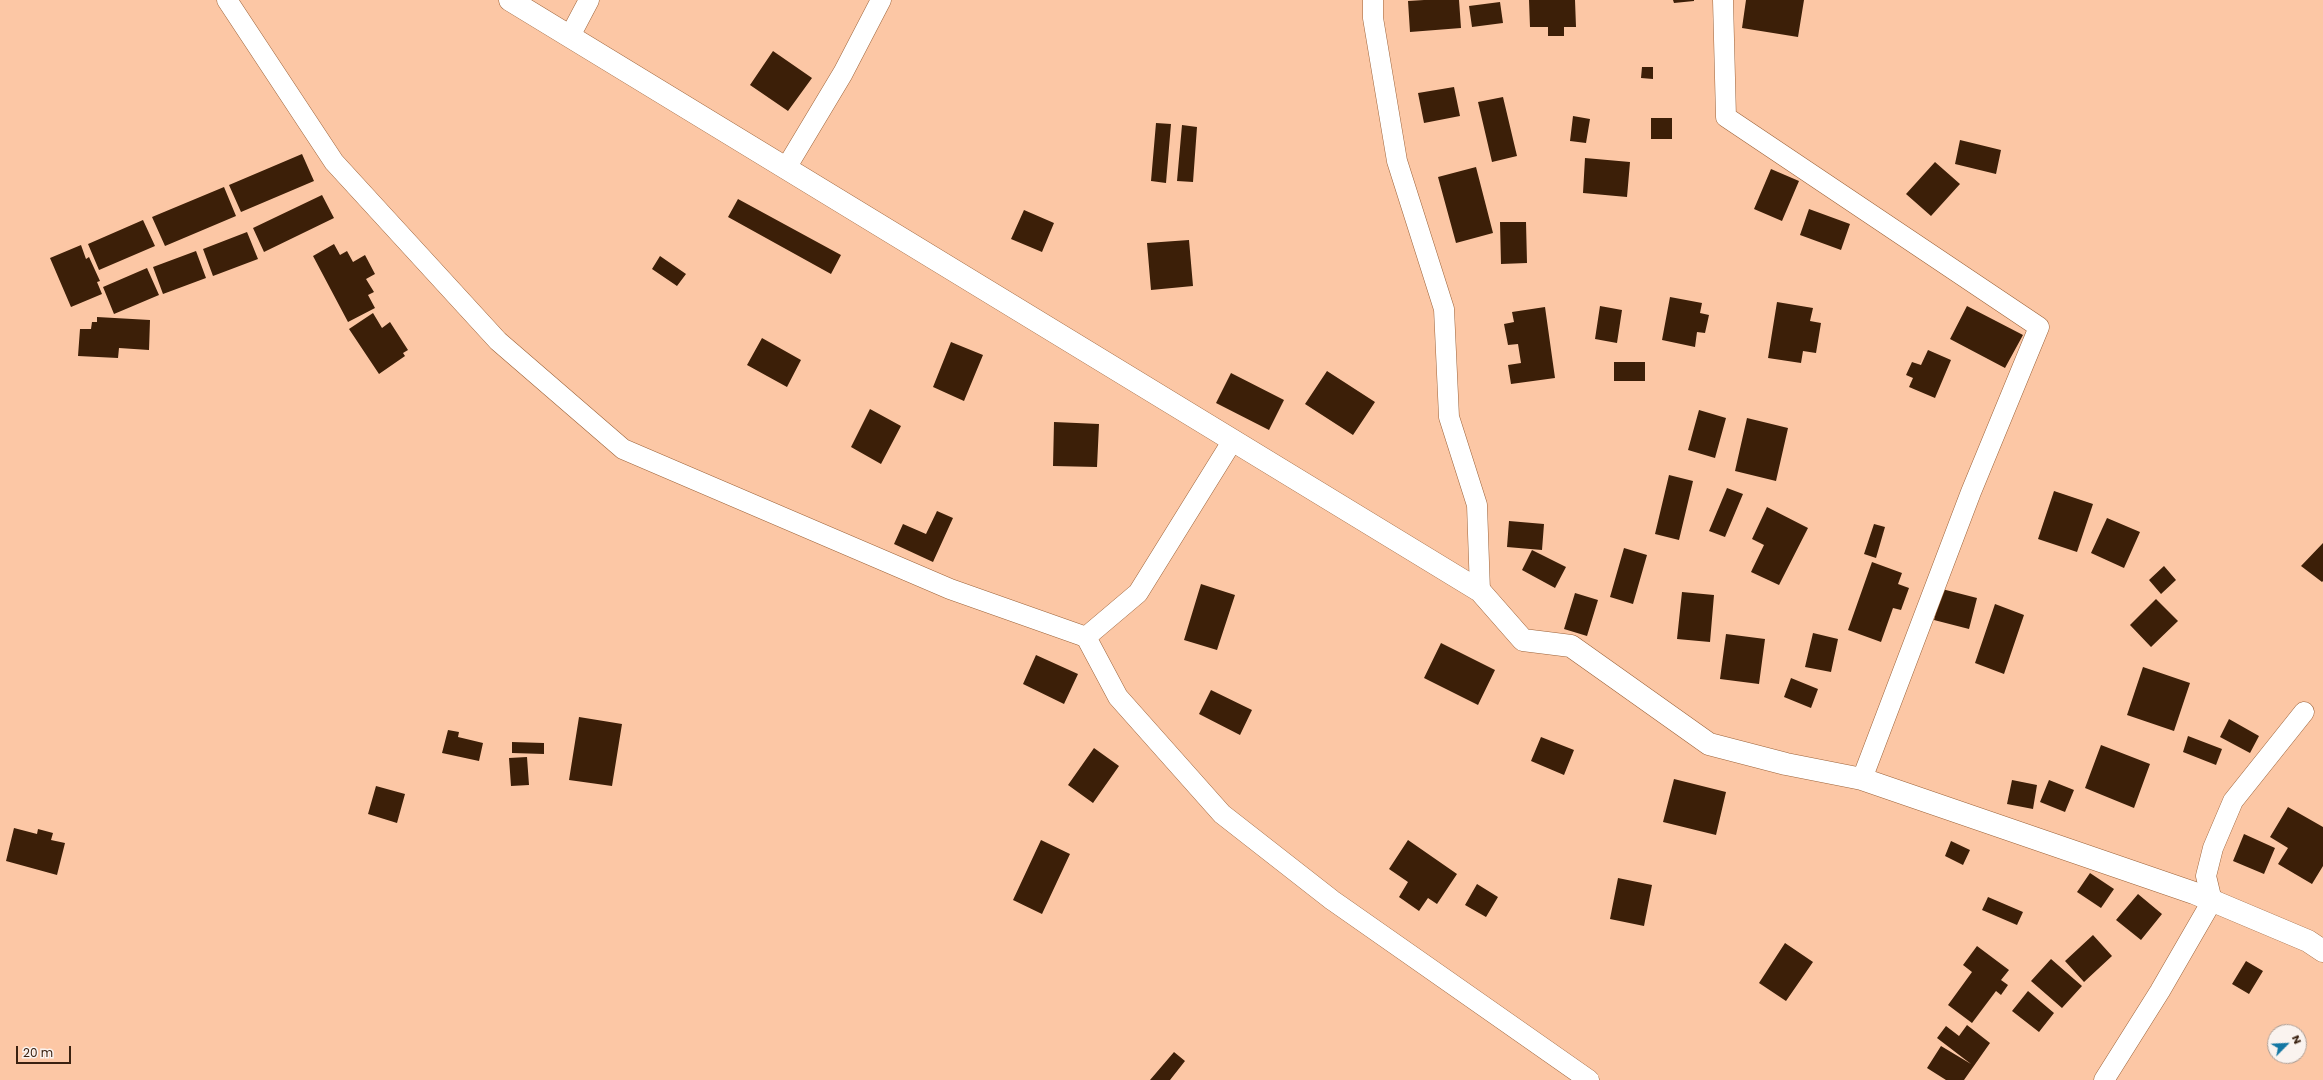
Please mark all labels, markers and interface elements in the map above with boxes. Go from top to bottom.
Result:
north arrow [2267,1024,2307,1064]
text: N [2288,1032,2306,1047]
scale bar [18,1038,73,1064]
text: 20 m [23,1044,53,1061]

